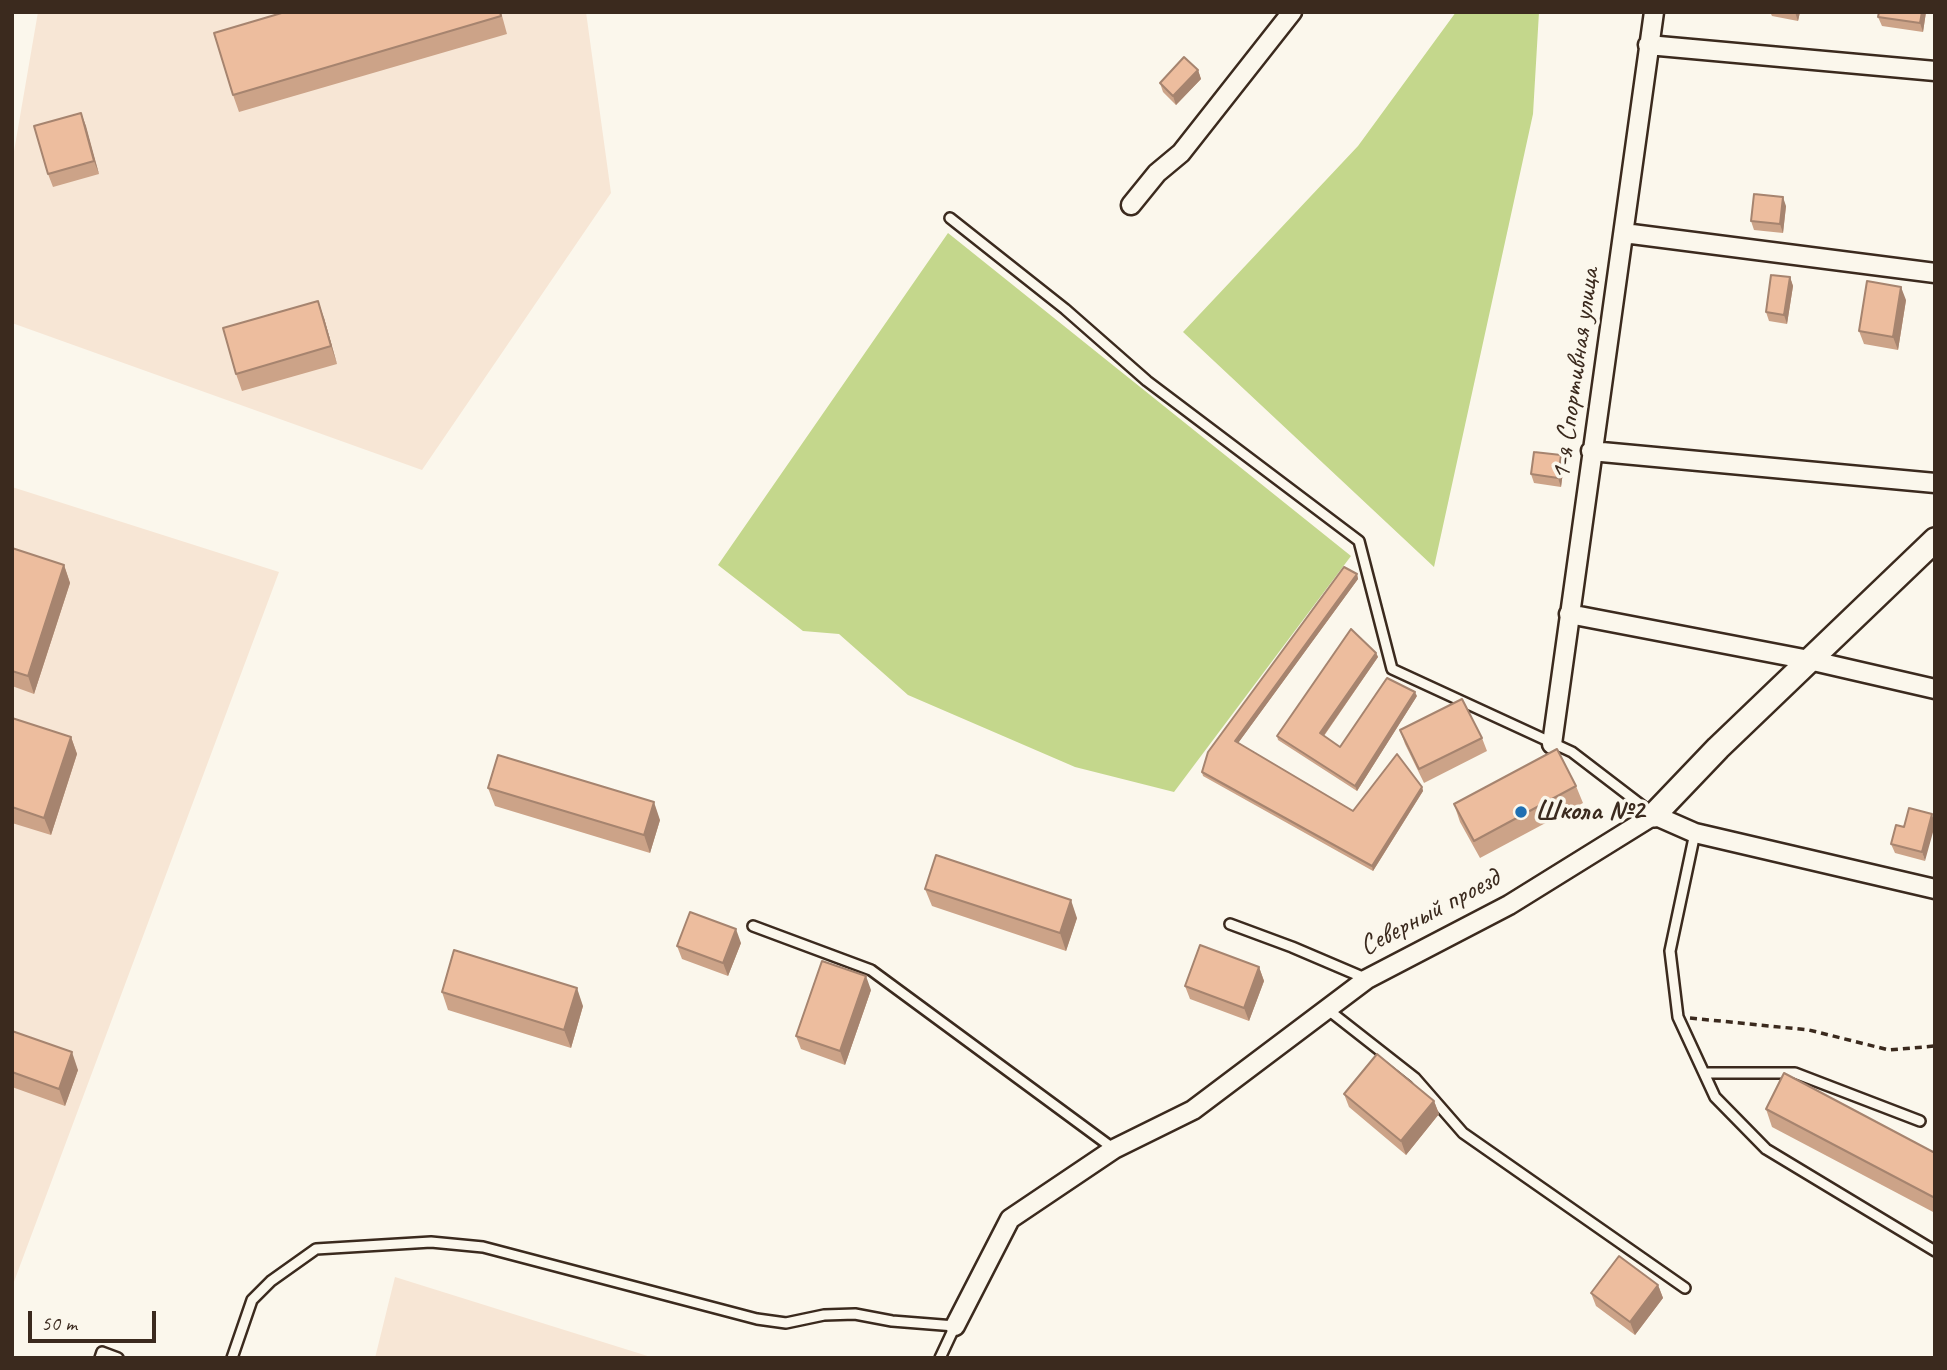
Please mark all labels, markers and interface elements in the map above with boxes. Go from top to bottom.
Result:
street label: 1-я Спортивная улица [1545,266,1607,482]
place label: Школа №2 [1535,795,1644,829]
marker: Школа №2 [1513,804,1529,820]
street label: Северный проезд [1354,862,1506,964]
scale bar [32,1296,159,1340]
text: 50 m [41,1310,77,1336]

